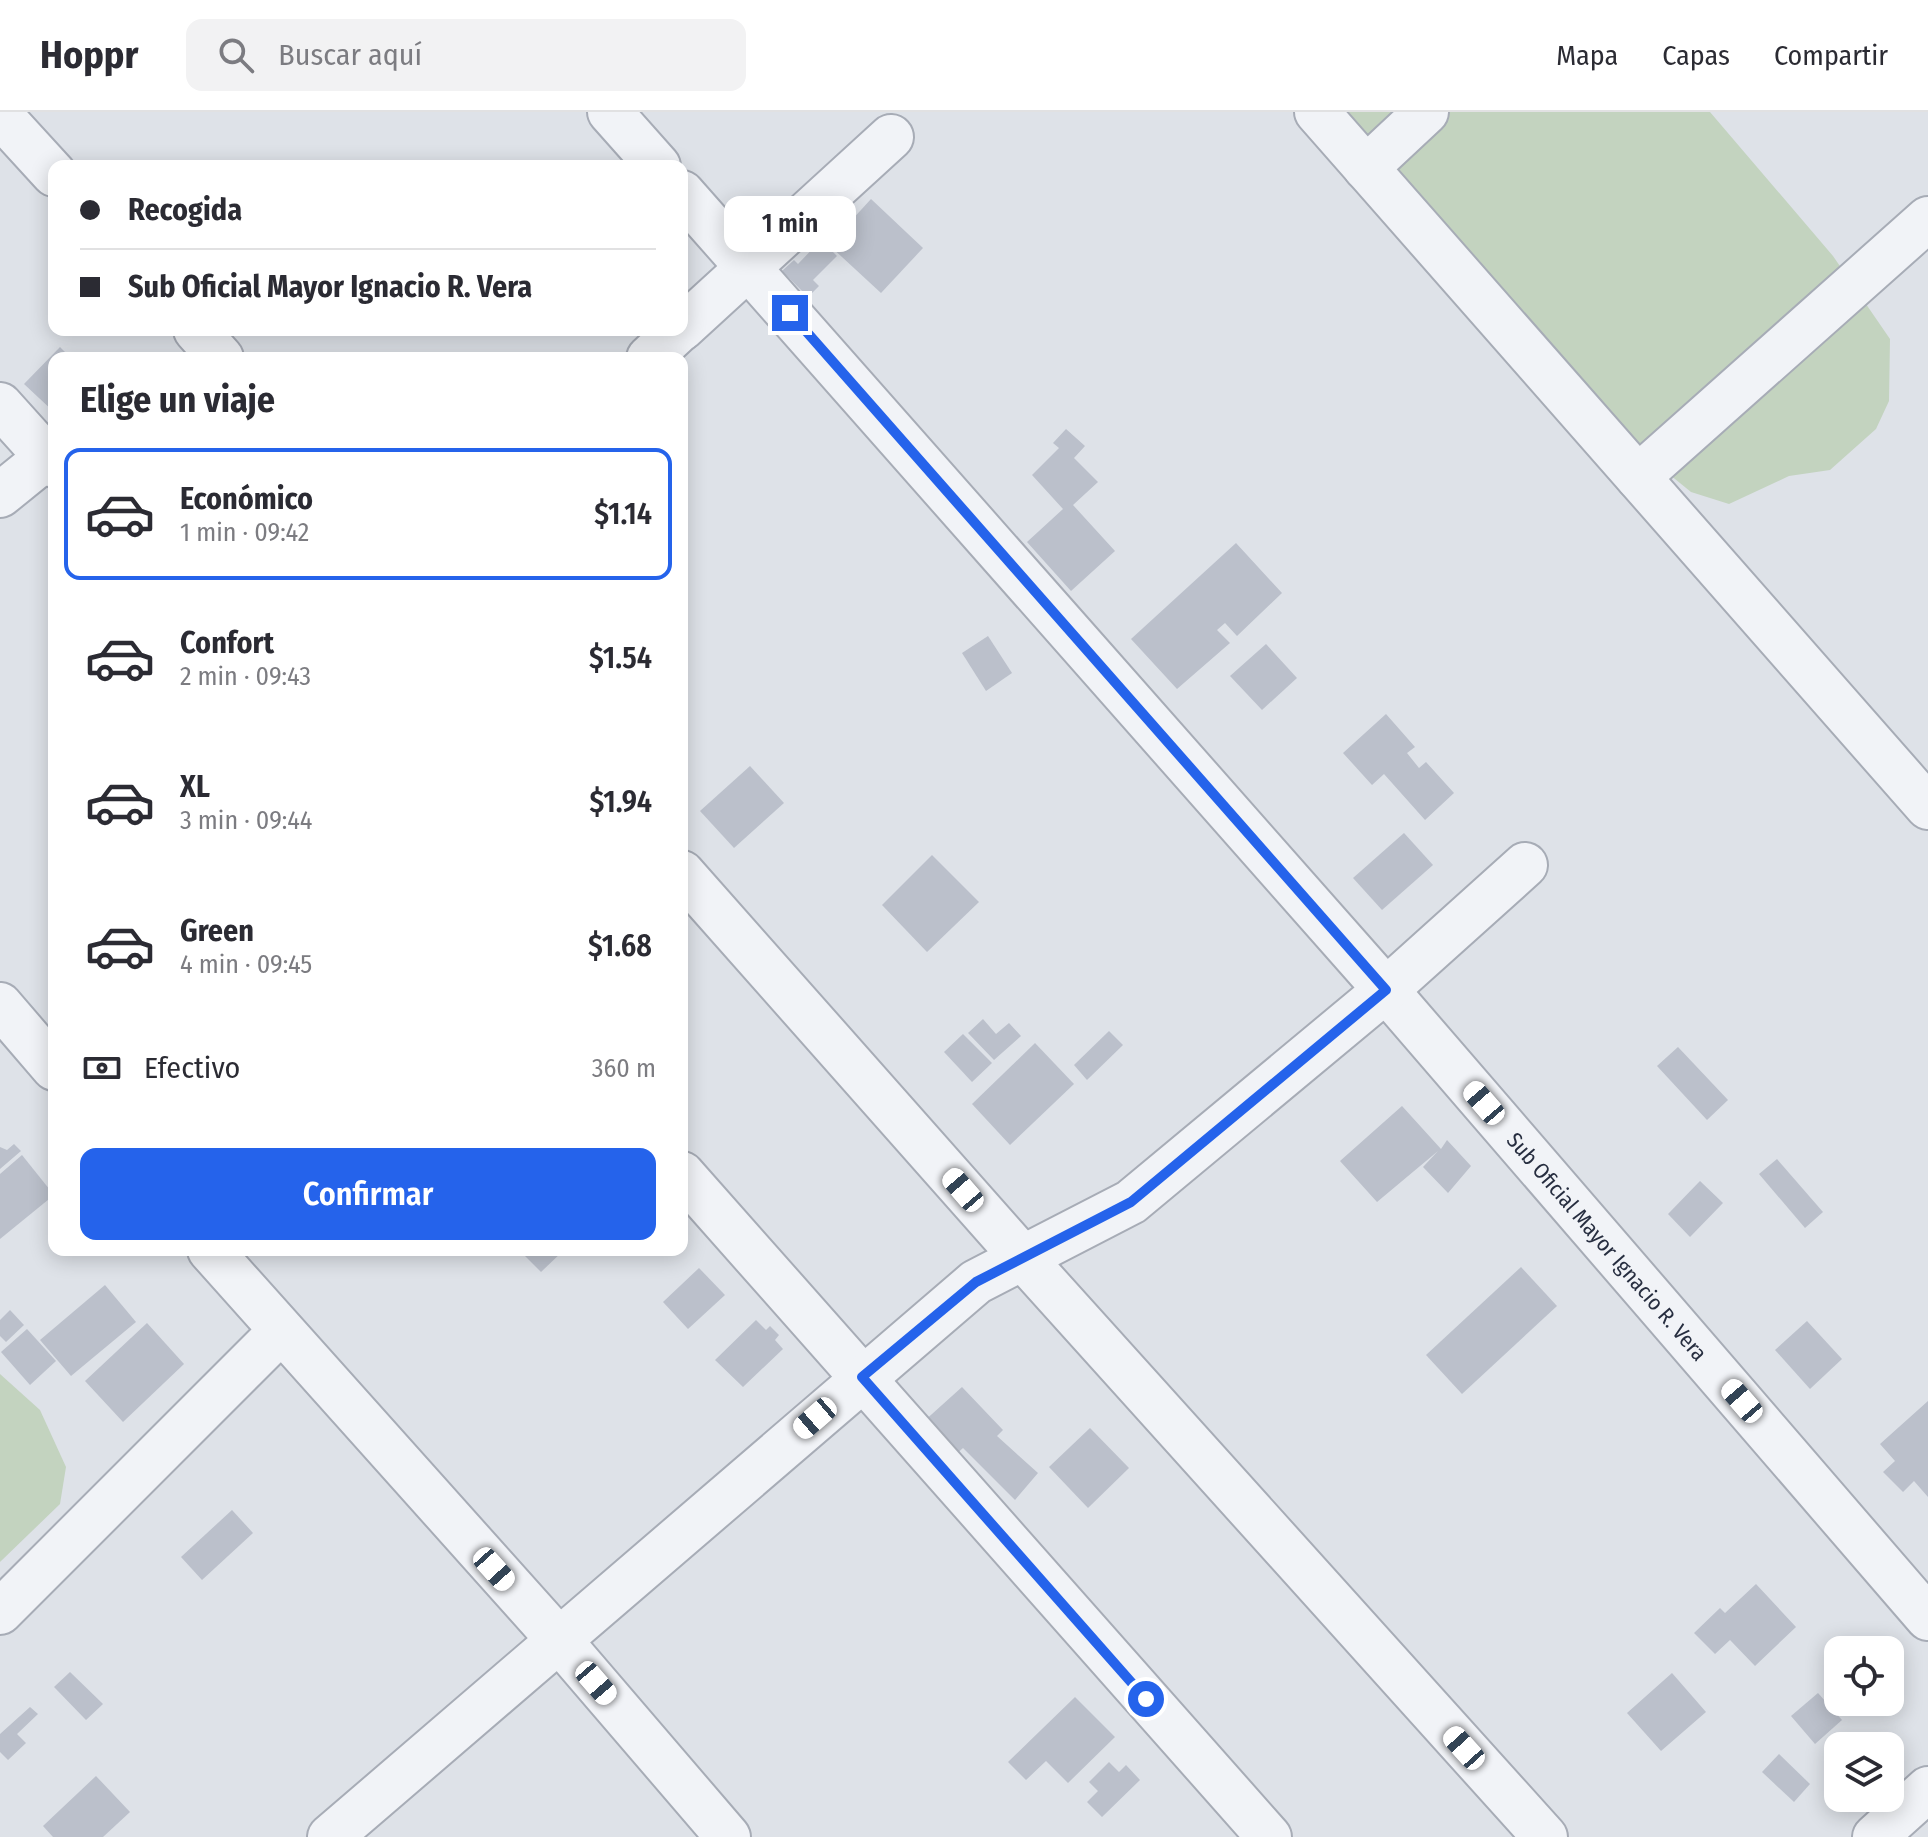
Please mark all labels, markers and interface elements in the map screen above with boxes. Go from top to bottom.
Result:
search box [186,19,746,91]
text: Hoppr [40,32,138,78]
icon: search [214,33,258,77]
text: Buscar aquí [278,37,422,73]
text: Mapa [1556,39,1618,72]
text: Capas [1662,39,1730,72]
text: Compartir [1774,39,1888,72]
text: Recogida [128,192,242,228]
callout: 1 min [724,197,856,253]
text: 1 min [762,208,818,239]
text: Sub Oficial Mayor Ignacio R. Vera [128,269,532,305]
route end [772,295,808,331]
text: Elige un viaje [80,378,275,422]
icon: car [84,478,156,550]
text: Económico [180,481,313,517]
text: $1.14 [594,496,652,532]
text: 1 min · 09:42 [180,517,309,548]
icon: car [84,622,156,694]
text: Confort [180,625,274,661]
text: $1.54 [589,640,652,676]
text: 2 min · 09:43 [180,661,311,692]
icon: car [84,766,156,838]
text: XL [180,769,210,805]
text: $1.94 [589,784,652,820]
text: 3 min · 09:44 [180,805,312,836]
icon: car [84,910,156,982]
text: Green [180,913,254,949]
text: $1.68 [588,928,652,964]
text: 4 min · 09:45 [180,949,312,980]
icon: cash [80,1046,124,1090]
text: Efectivo [144,1050,240,1086]
text: 360 m [592,1053,656,1084]
car [1459,1077,1509,1129]
street label: Sub Oficial Mayor Ignacio R. Vera [1501,1127,1713,1366]
button: Confirmar [80,1148,656,1240]
car [938,1164,988,1216]
car [1717,1375,1767,1427]
car [789,1393,841,1443]
car [469,1543,519,1595]
map controls [1824,1636,1904,1812]
button: locate [1824,1636,1904,1716]
car [571,1657,621,1709]
route start [1128,1681,1164,1717]
car [1439,1722,1489,1774]
button: layers [1824,1732,1904,1812]

